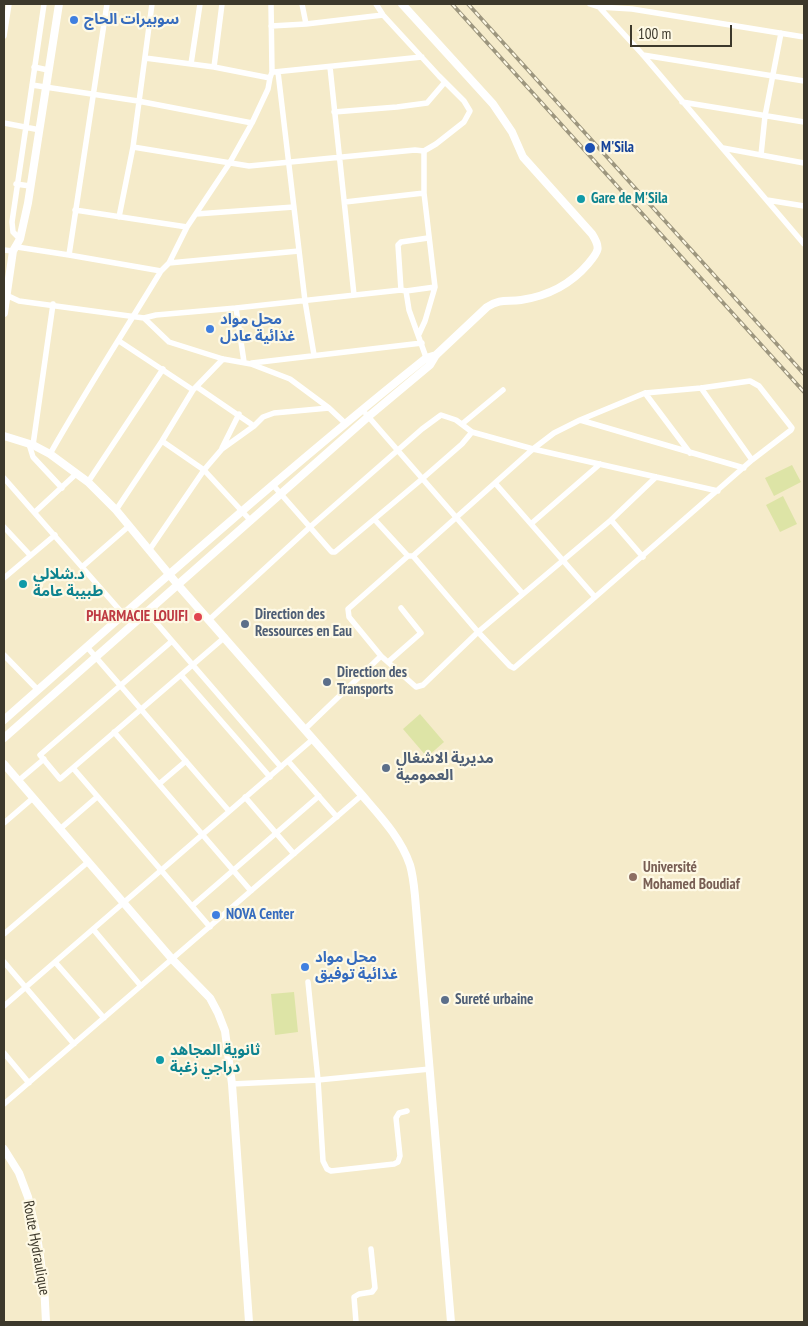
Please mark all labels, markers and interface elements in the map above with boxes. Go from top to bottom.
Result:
place label: سوبيرات الحاج [84,11,179,29]
marker: سوبيرات الحاج [68,14,80,26]
scale bar [633,15,736,47]
text: 100 m [638,24,671,43]
place label: M'Sila [601,139,634,157]
marker: M'Sila [583,141,597,155]
place label: Gare de M'Sila [591,190,668,208]
marker: Gare de M'Sila [575,193,587,205]
place label: محل مواد غذائية عادل [220,311,295,346]
marker: محل مواد غذائية عادل [204,323,216,335]
place label: د.شلالي طبيبة عامة [33,566,103,601]
marker: د.شلالي طبيبة عامة [17,578,29,590]
place label: Direction des Ressources en Eau [255,606,352,641]
place label: PHARMACIE LOUIFI [86,608,188,626]
marker: PHARMACIE LOUIFI [192,611,204,623]
marker: Direction des Ressources en Eau [239,618,251,630]
place label: Direction des Transports [337,664,407,699]
marker: Direction des Transports [321,676,333,688]
place label: مديرية الاشغال العمومية [396,750,494,785]
marker: مديرية الاشغال العمومية [380,762,392,774]
place label: Université Mohamed Boudiaf [643,859,740,894]
marker: Université Mohamed Boudiaf [627,871,639,883]
place label: NOVA Center [226,906,294,924]
marker: NOVA Center [210,909,222,921]
place label: محل مواد غذائية توفيق [315,949,398,984]
marker: محل مواد غذائية توفيق [299,961,311,973]
place label: Sureté urbaine [455,991,533,1009]
marker: Sureté urbaine [439,994,451,1006]
place label: ثانوية المجاهد دراجي زغبة [170,1042,260,1077]
marker: ثانوية المجاهد دراجي زغبة [154,1054,166,1066]
street label: Route Hydraulique [19,1199,53,1297]

